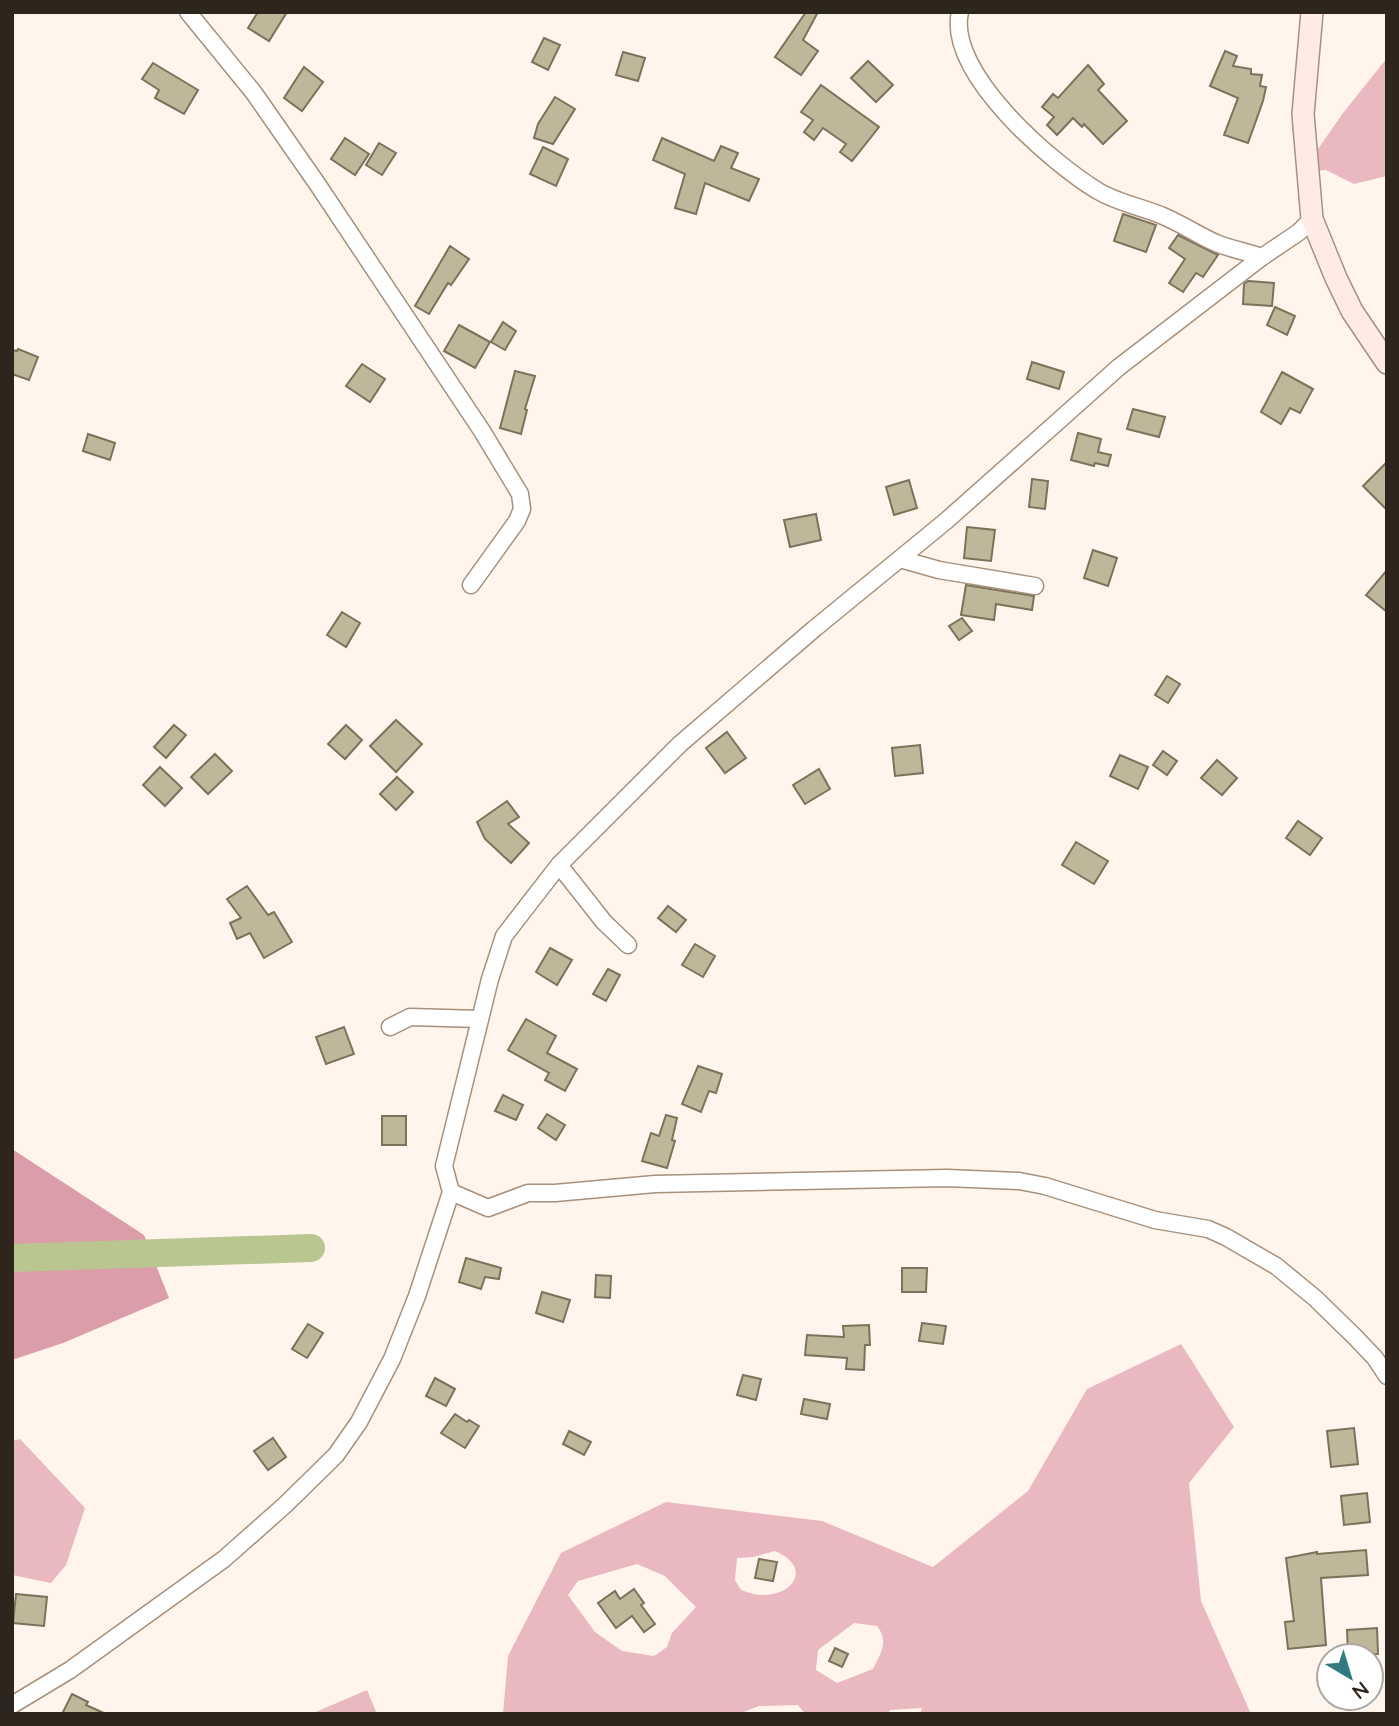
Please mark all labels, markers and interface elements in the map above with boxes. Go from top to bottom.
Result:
north arrow [1315,1642,1385,1712]
text: N [1348,1677,1374,1704]

